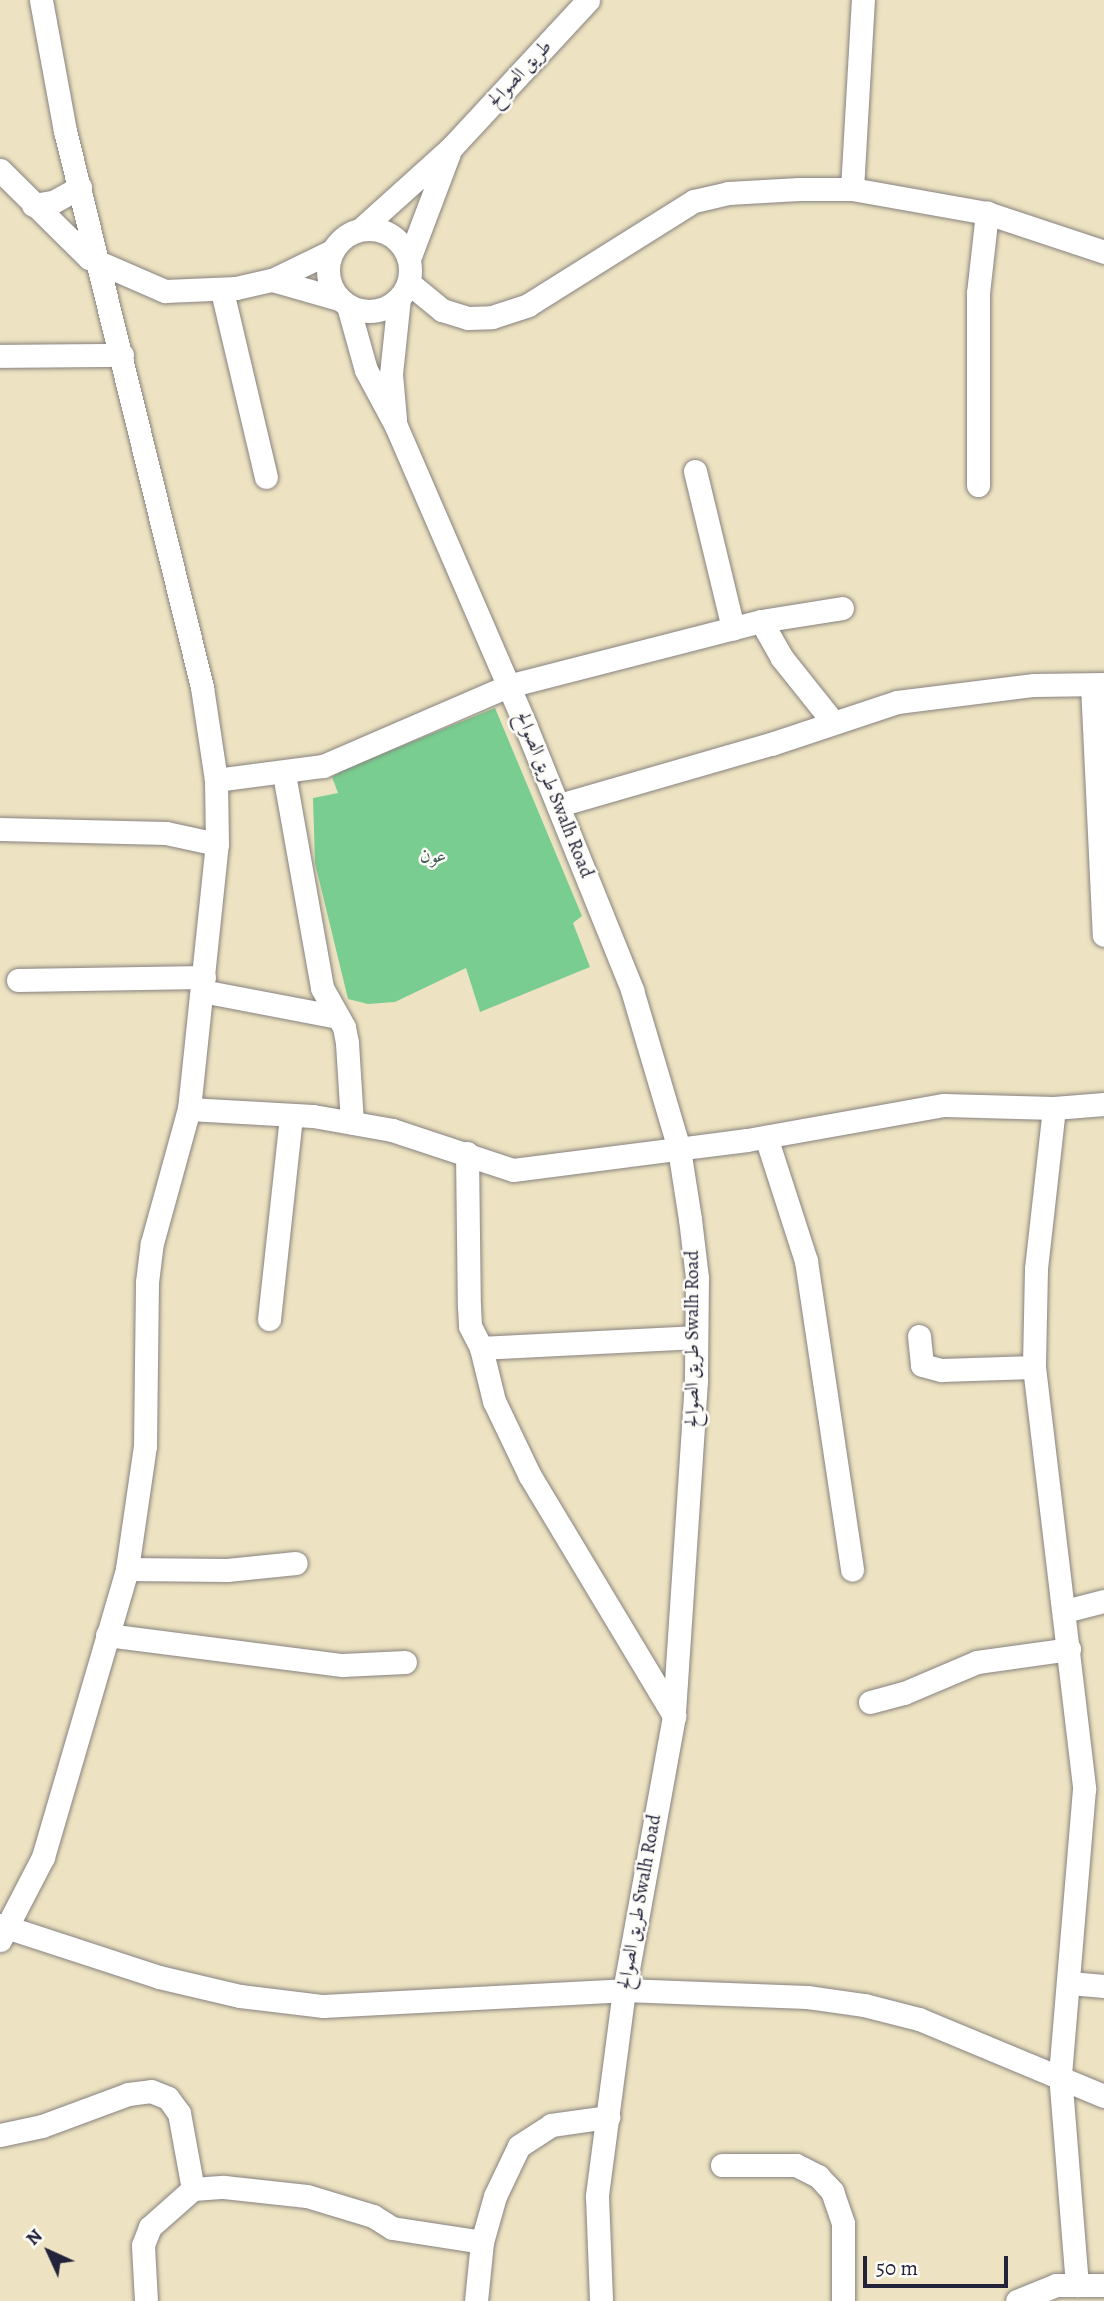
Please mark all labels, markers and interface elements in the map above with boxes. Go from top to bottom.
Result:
street label: طريق الصوالح [483,36,557,112]
street label: طريق الصوالح Swalh Road [510,709,598,881]
park label: عون [420,846,446,868]
street label: طريق الصوالح Swalh Road [682,1250,704,1428]
street label: طريق الصوالح Swalh Road [613,1813,667,1991]
north arrow [14,2217,84,2287]
text: N [20,2223,48,2251]
scale bar [866,2242,1011,2286]
text: 50 m [876,2254,918,2282]

